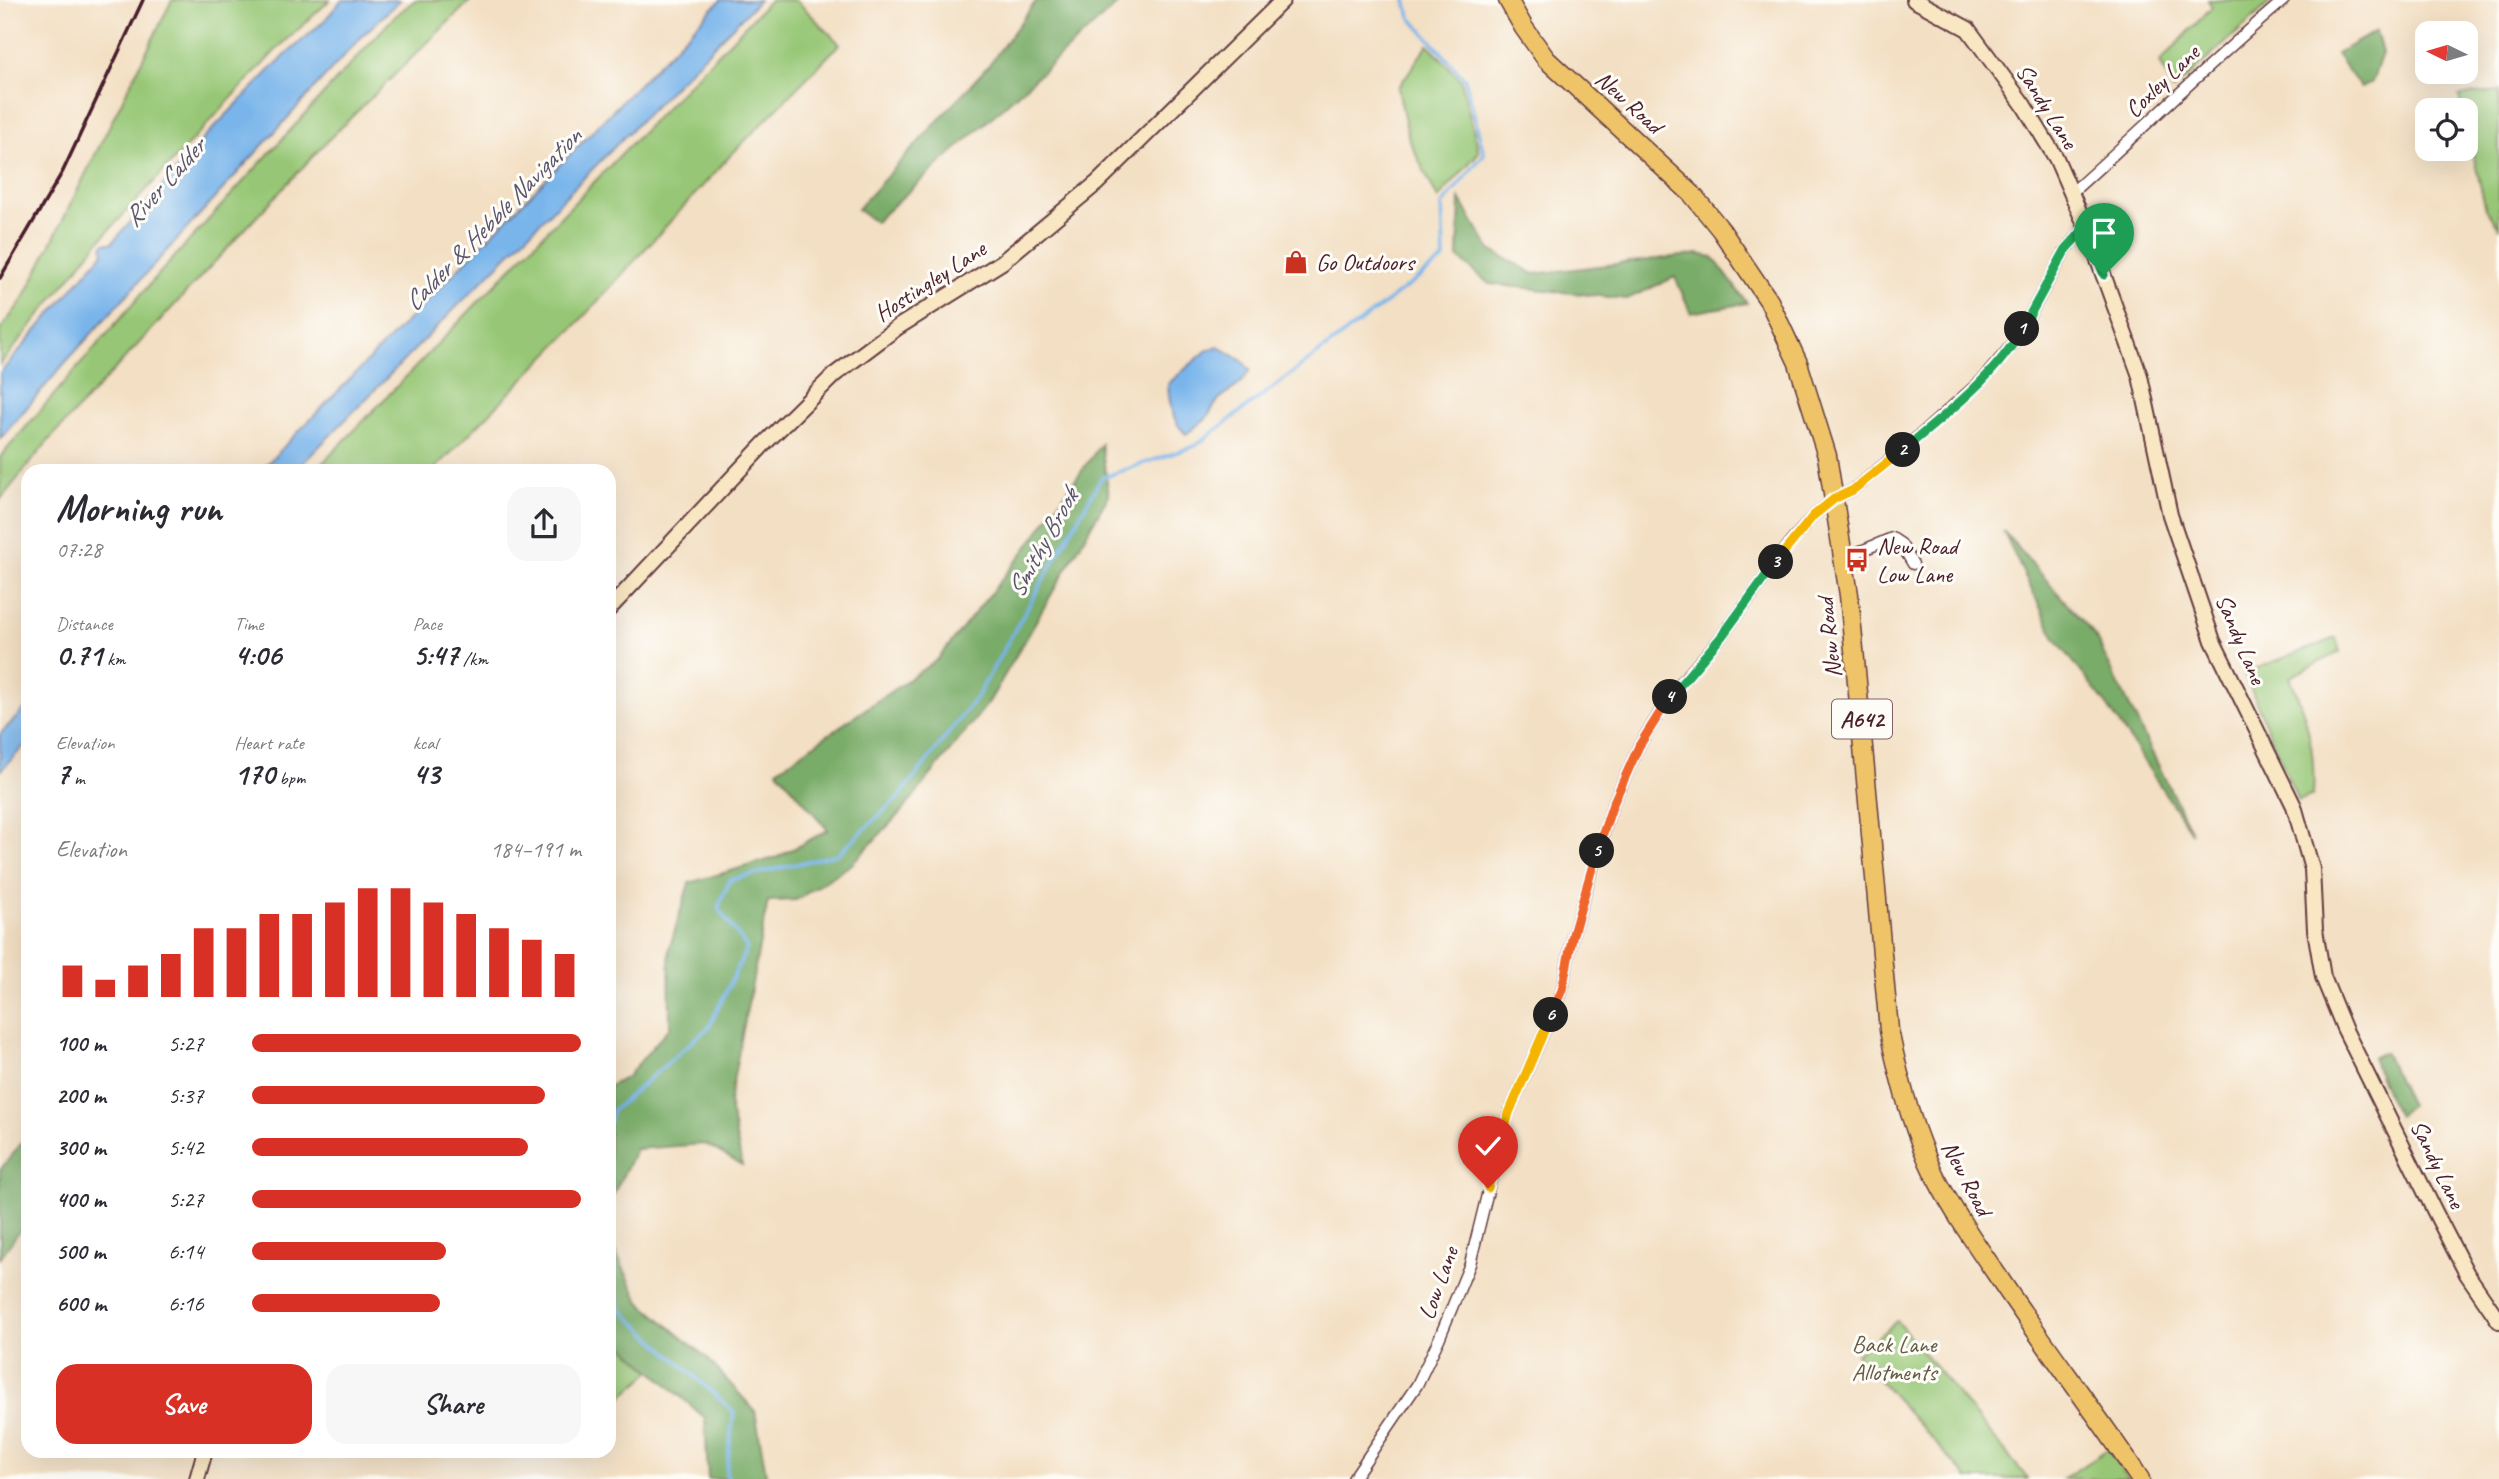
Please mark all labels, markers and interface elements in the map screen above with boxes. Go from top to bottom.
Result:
north arrow [2415,21,2478,84]
map controls [2415,21,2478,161]
street label: Coxley Lane [2118,37,2207,124]
street label: Sandy Lane [2009,58,2086,156]
street label: New Road [1589,64,1672,142]
button: locate [2415,98,2478,161]
water label: Calder & Hebble Navigation [396,119,590,318]
water label: River Calder [116,129,215,233]
pin [2074,203,2134,275]
icon: arrive [2085,214,2123,252]
street label: Hostingley Lane [869,233,993,328]
place label: Go Outdoors [1316,247,1417,277]
shop icon: Go Outdoors [1282,248,1310,276]
pin: 1 [2004,312,2039,346]
text: 1 [2017,316,2026,340]
pin: 2 [1885,433,1920,468]
text: 2 [1898,437,1907,461]
water label: Smithy Brook [999,479,1088,603]
text: Morning run [56,485,222,532]
button: share [507,487,581,561]
place label: New Road Low Lane [1877,531,1961,589]
text: 07:28 [56,535,102,564]
pin: 3 [1758,544,1794,580]
bus stop icon: New Road Low Lane [1843,546,1871,574]
text: 3 [1771,549,1780,573]
street label: Sandy Lane [2209,590,2274,690]
street label: New Road [1810,593,1848,680]
text: Distance [56,612,113,636]
text: Time [234,612,263,636]
text: Pace [413,612,442,636]
text: 0.71 [56,636,102,674]
text: 4:06 [234,636,281,674]
text: 5:47 [413,636,459,674]
text: km [102,647,126,671]
text: /km [459,647,488,671]
pin: 4 [1652,680,1688,714]
text: 4 [1665,684,1674,708]
road number: A642 [1832,699,1892,738]
text: Elevation [56,731,114,755]
text: Heart rate [234,731,304,755]
text: kcal [413,731,438,755]
text: 7 [56,755,69,793]
text: 170 [234,755,275,793]
text: 43 [413,755,440,793]
text: m [69,766,85,790]
text: bpm [275,766,305,790]
pin: 5 [1580,834,1614,868]
text: Elevation [56,835,127,864]
text: 184–191 m [490,835,581,864]
text: 5 [1592,838,1601,862]
pin: 6 [1534,998,1568,1032]
text: 6 [1546,1002,1555,1026]
text: 100 m [56,1029,106,1058]
text: 5:27 [168,1029,204,1058]
text: 200 m [56,1081,106,1110]
text: 5:37 [168,1081,204,1110]
street label: Sandy Lane [2404,1115,2473,1215]
pin [1458,1116,1518,1188]
icon: check [1469,1127,1507,1165]
text: 300 m [56,1133,106,1162]
text: 5:42 [168,1133,204,1162]
street label: New Road [1935,1135,2001,1224]
text: 400 m [56,1185,106,1214]
text: 5:27 [168,1185,204,1214]
text: 500 m [56,1237,105,1266]
text: 6:14 [168,1237,204,1266]
street label: Low Lane [1411,1241,1466,1323]
text: 600 m [56,1289,106,1318]
text: 6:16 [168,1289,204,1318]
park label: Back Lane Allotments [1852,1329,1939,1387]
button: Save [56,1364,312,1444]
button: Share [326,1364,581,1444]

